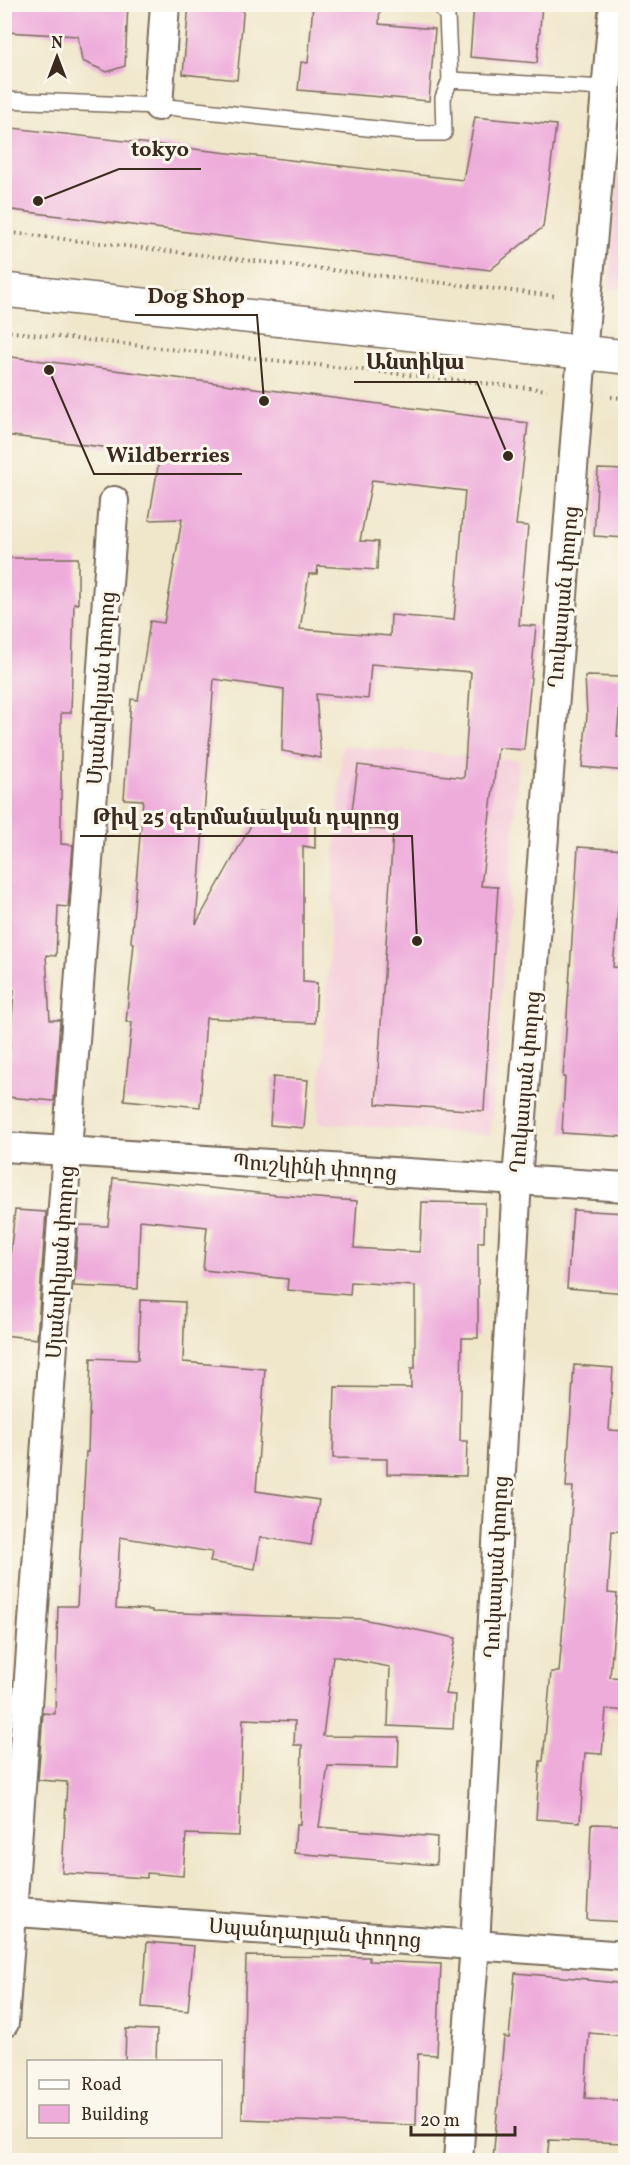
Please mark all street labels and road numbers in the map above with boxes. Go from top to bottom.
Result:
street label: Ղուկասյան փողոց [542,505,587,690]
street label: Մյանսիկյան փողոց [81,590,124,786]
street label: Ղուկասյան փողոց [504,990,549,1175]
street label: Պուշկինի փողոց [232,1148,398,1189]
street label: Մյանսիկյան փողոց [40,1164,83,1360]
street label: Ղուկասյան փողոց [478,1475,517,1659]
street label: Սպանդարյան փողոց [208,1913,422,1956]

